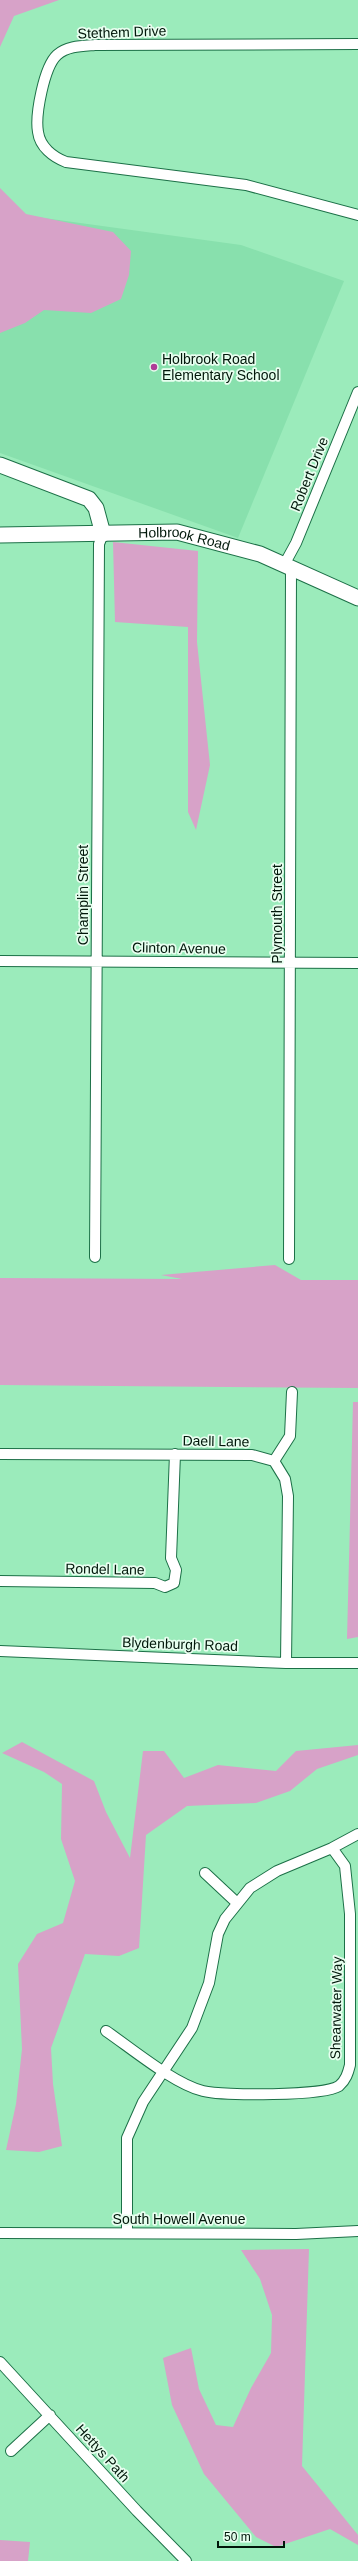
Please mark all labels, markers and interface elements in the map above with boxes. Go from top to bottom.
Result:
street label: Stethem Drive [77,22,167,42]
place label: Holbrook Road Elementary School [162,351,280,383]
marker: Holbrook Road Elementary School [149,362,159,372]
street label: Robert Drive [287,434,331,513]
street label: Holbrook Road [138,524,232,554]
street label: Champlin Street [75,845,91,945]
street label: Plymouth Street [269,864,285,964]
street label: Clinton Avenue [132,939,226,957]
street label: Daell Lane [182,1432,250,1450]
street label: Rondel Lane [65,1560,145,1578]
street label: Blydenburgh Road [122,1634,238,1654]
street label: Shearwater Way [327,1956,345,2060]
street label: South Howell Avenue [113,2211,246,2227]
street label: Hettys Path [73,2421,133,2485]
scale bar [218,2523,284,2549]
text: 50 m [224,2530,251,2544]

